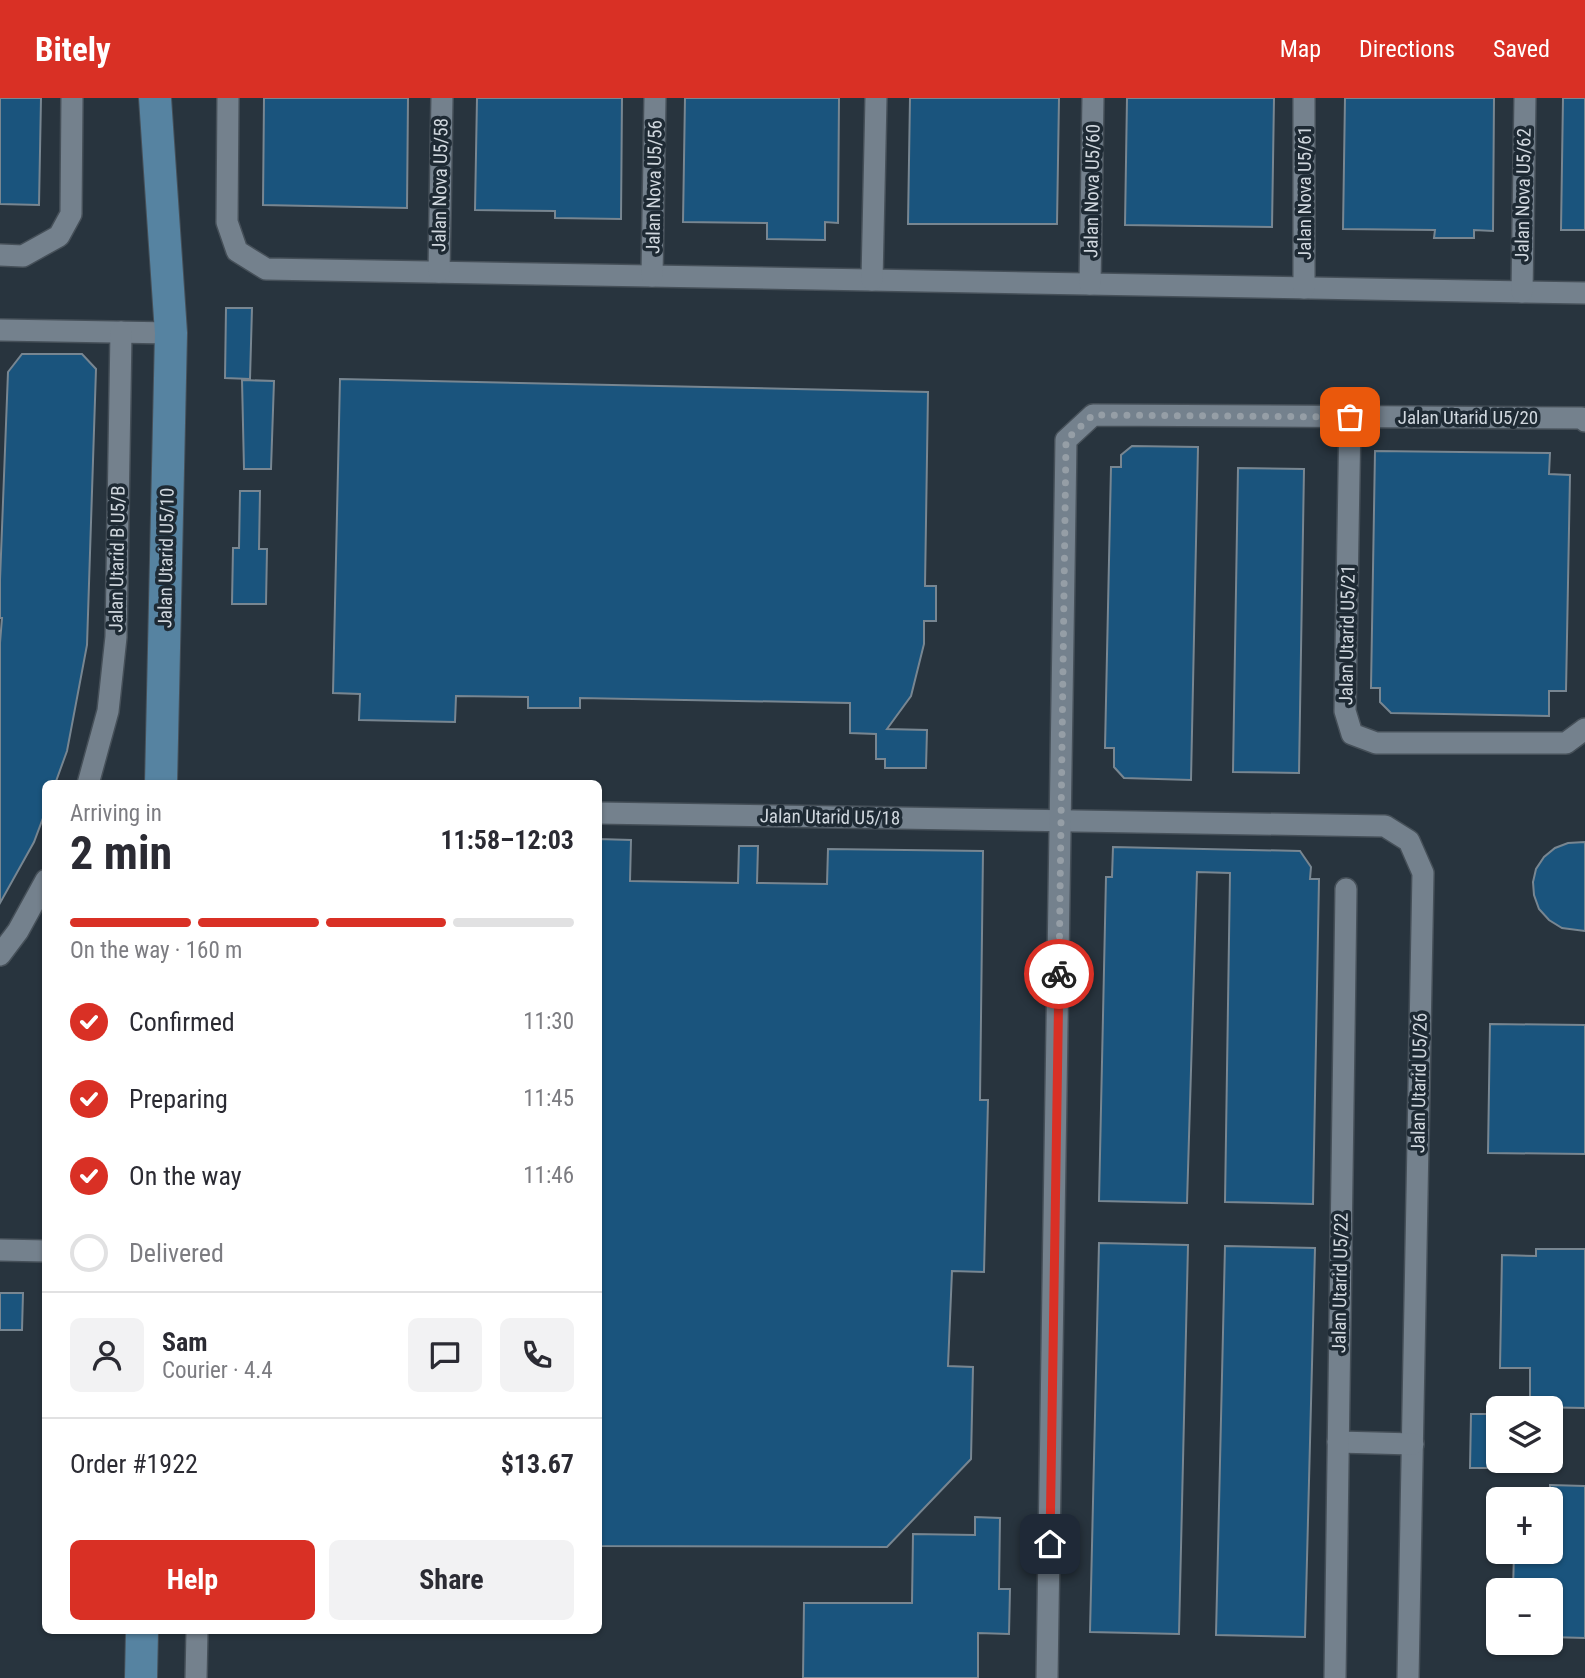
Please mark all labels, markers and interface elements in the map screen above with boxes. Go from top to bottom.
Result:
text: Bitely [35,30,111,69]
text: Map [1280,35,1321,63]
text: Directions [1359,35,1455,63]
text: Saved [1493,35,1550,63]
street label: Jalan Nova U5/58 [427,118,453,252]
street label: Jalan Nova U5/56 [641,120,667,254]
street label: Jalan Nova U5/60 [1079,124,1105,258]
street label: Jalan Nova U5/61 [1293,126,1316,260]
street label: Jalan Nova U5/62 [1510,128,1536,262]
pin [1320,387,1380,447]
icon: bag [1331,398,1369,436]
street label: Jalan Utarid U5/20 [1398,406,1538,429]
street label: Jalan Utarid B U5/B [104,485,130,633]
street label: Jalan Utarid U5/10 [153,488,179,628]
street label: Jalan Utarid U5/21 [1334,565,1360,705]
text: Arriving in [70,800,162,827]
street label: Jalan Utarid U5/18 [760,804,900,830]
text: 11:58–12:03 [440,825,574,855]
text: 2 min [70,826,172,880]
text: On the way · 160 m [70,937,242,964]
courier [1024,939,1094,1009]
icon: bike [1040,955,1078,993]
icon: check [70,1003,108,1041]
text: Confirmed [129,1007,235,1037]
text: 11:30 [523,1008,574,1035]
street label: Jalan Utarid U5/26 [1406,1013,1432,1153]
icon: check [70,1080,108,1118]
text: Preparing [129,1084,228,1114]
text: 11:45 [523,1085,574,1112]
icon: check [70,1157,108,1195]
text: On the way [129,1161,242,1191]
text: 11:46 [523,1162,574,1189]
street label: Jalan Utarid U5/22 [1327,1213,1353,1353]
text: Delivered [129,1238,224,1268]
button: person [70,1318,144,1392]
button: chat [408,1318,482,1392]
button: phone [500,1318,574,1392]
text: Sam [162,1327,208,1357]
text: Courier · 4.4 [162,1357,273,1384]
map controls [1486,1396,1563,1655]
button: layers [1486,1396,1563,1473]
text: Order #1922 [70,1449,198,1479]
text: $13.67 [501,1449,574,1479]
button: + [1486,1487,1563,1564]
pin [1020,1514,1080,1574]
icon: home [1031,1525,1069,1563]
button: Help [70,1540,315,1620]
button: Share [329,1540,574,1620]
button: − [1486,1578,1563,1655]

